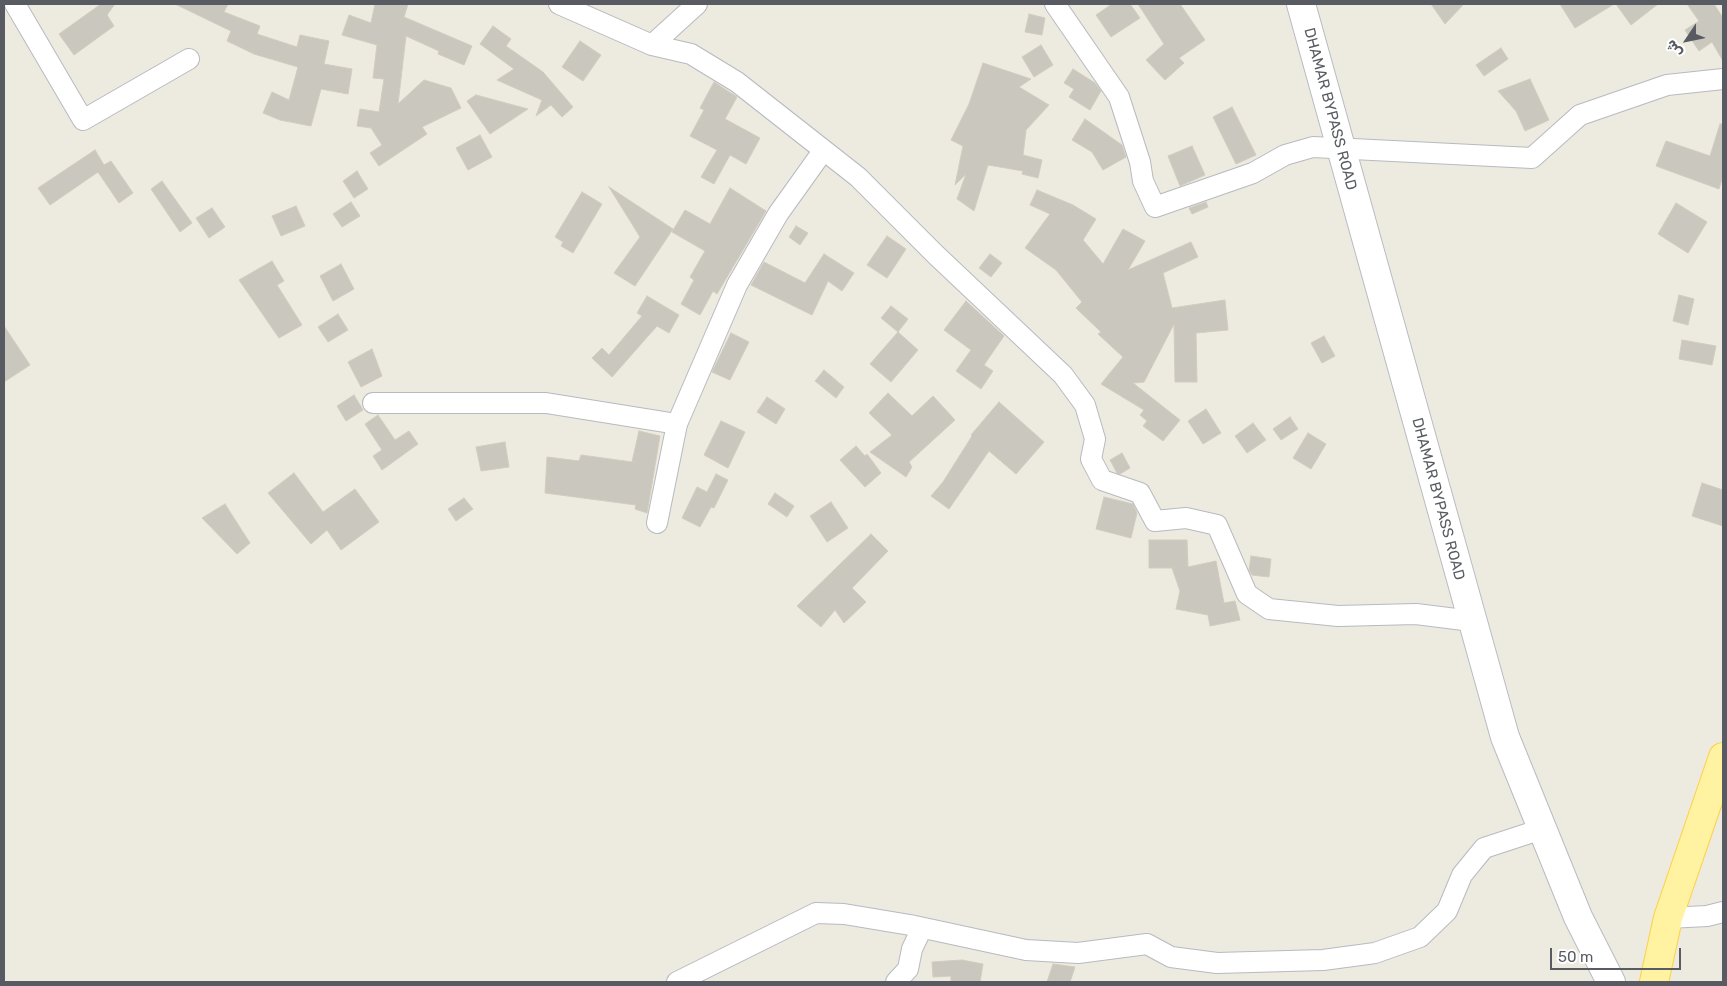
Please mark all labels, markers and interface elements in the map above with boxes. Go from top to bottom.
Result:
north arrow [1662,15,1712,65]
street label: DHAMAR BYPASS ROAD [1300,26,1360,192]
text: ش [1662,37,1686,61]
street label: DHAMAR BYPASS ROAD [1408,416,1468,582]
scale bar [1552,938,1683,970]
text: 50 m [1558,948,1593,966]

